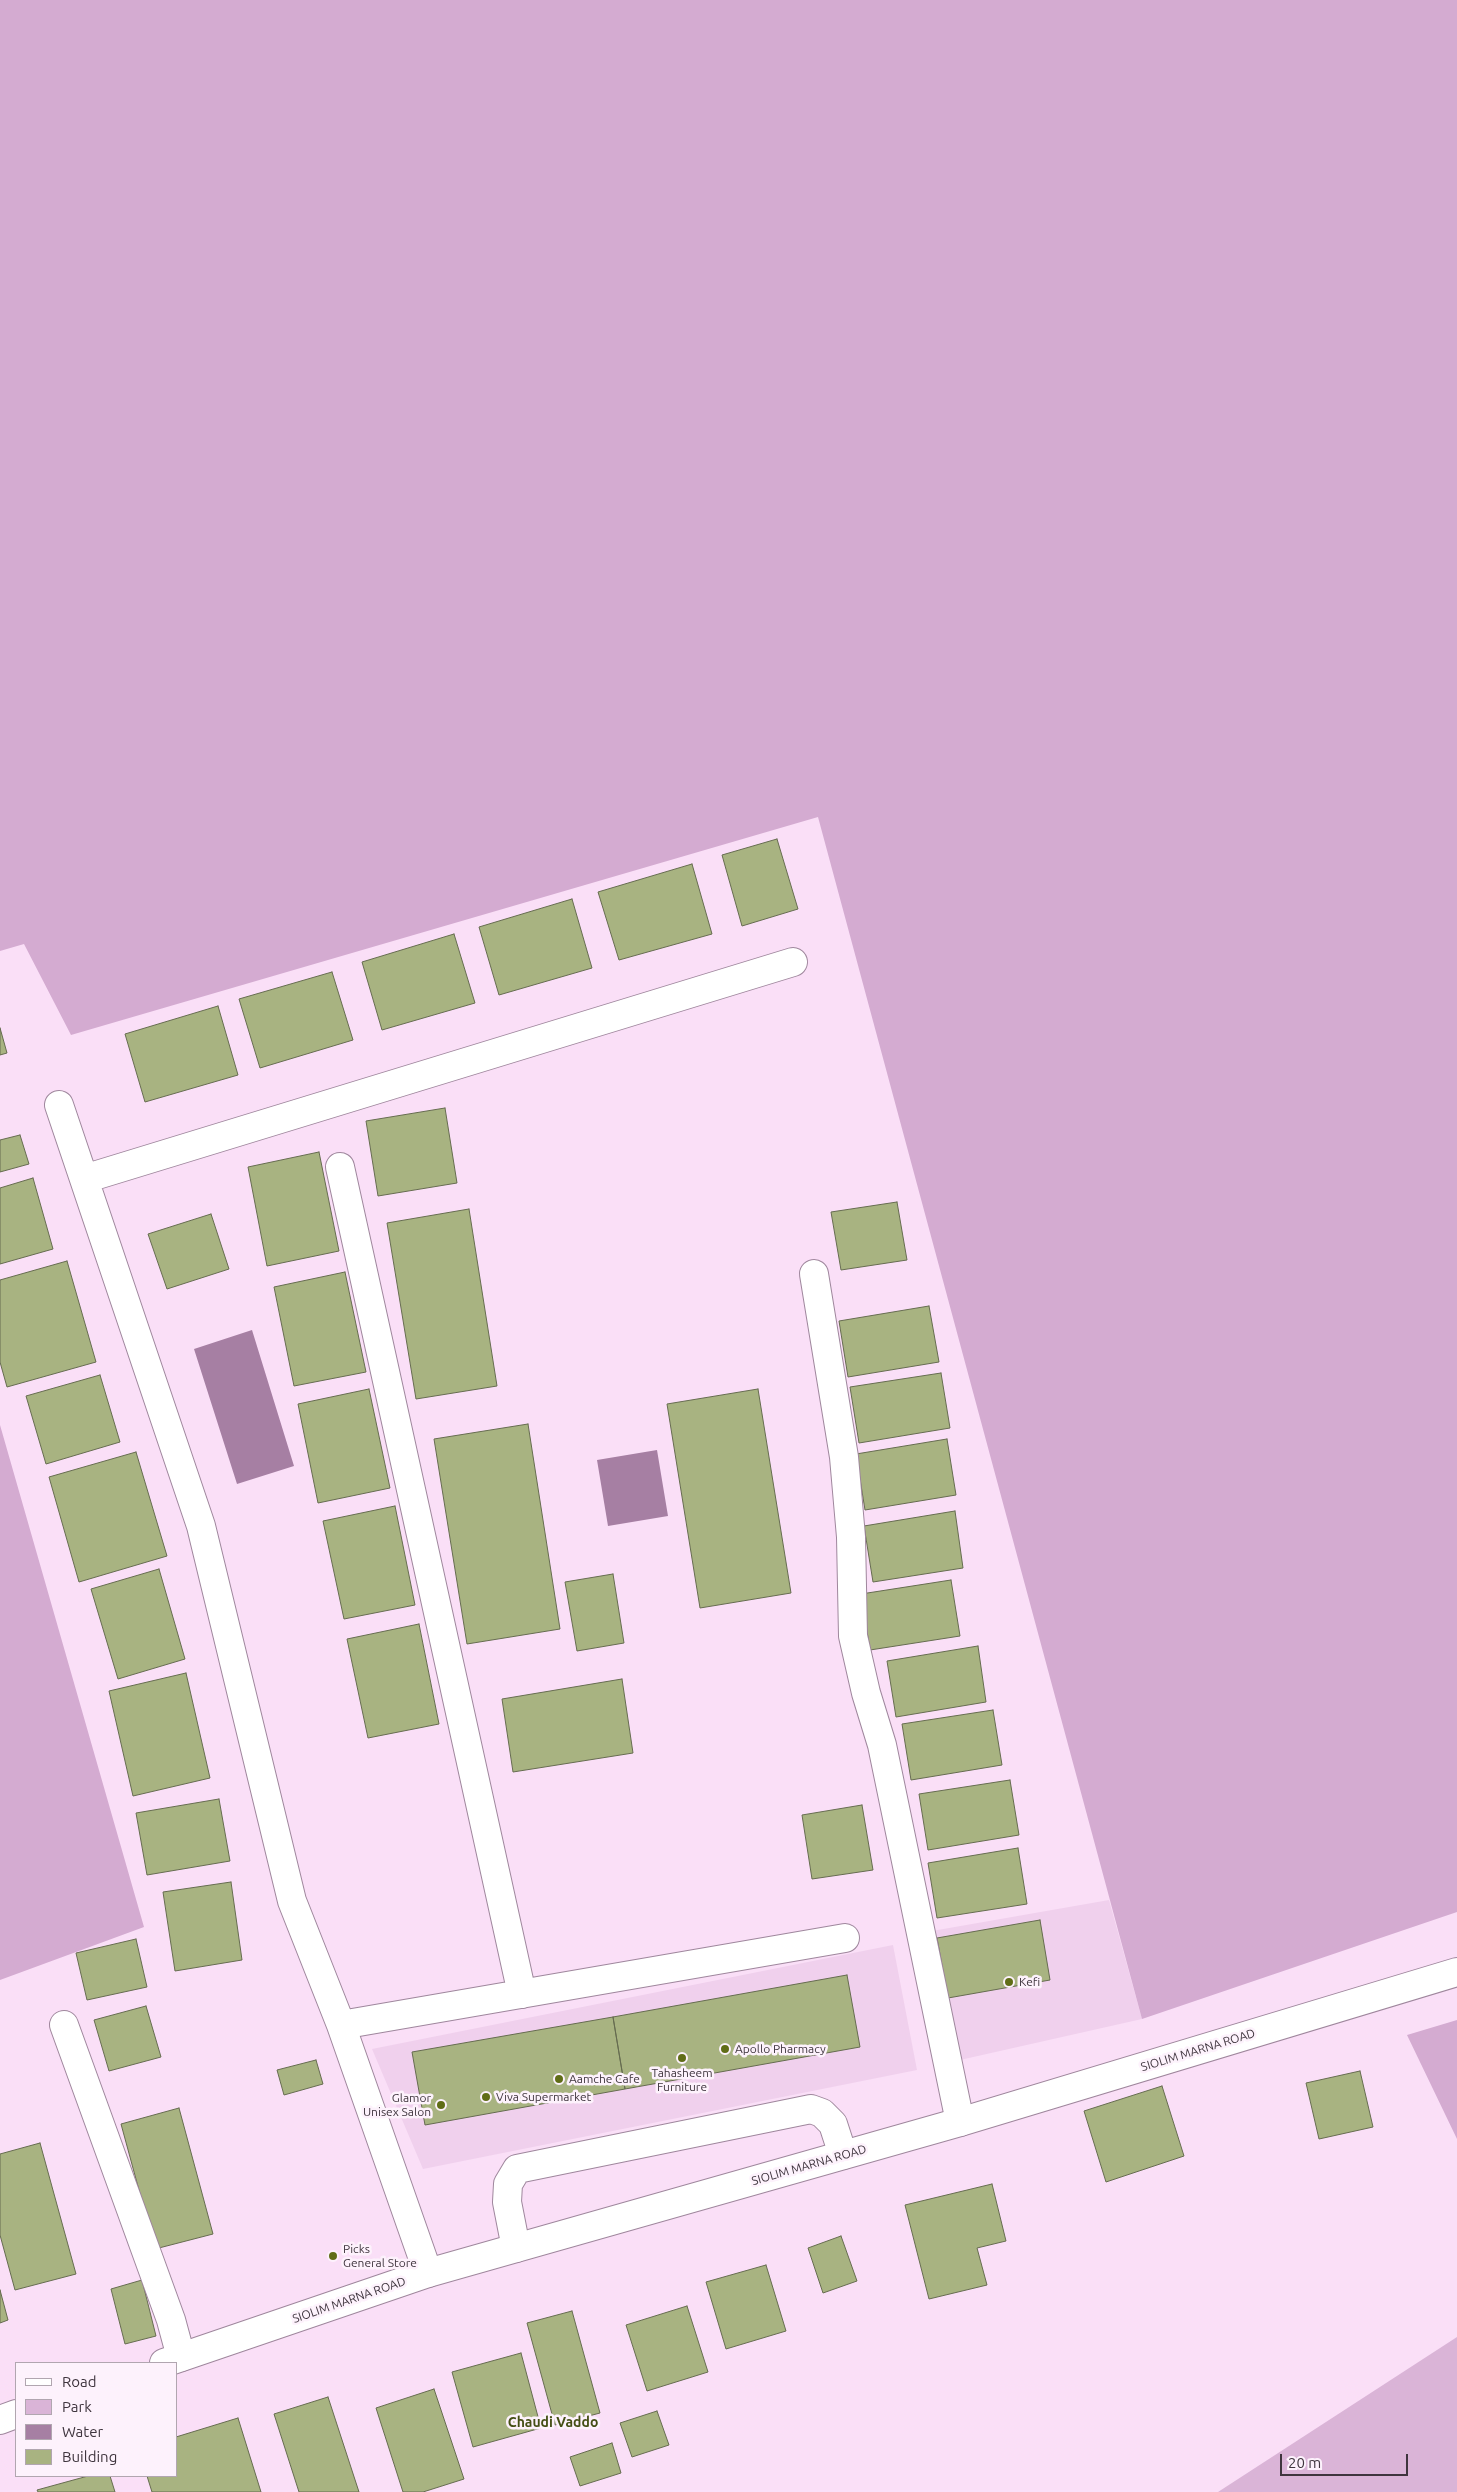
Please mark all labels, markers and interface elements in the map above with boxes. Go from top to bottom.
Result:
place label: Kefi [1019,1975,1040,1989]
marker: Kefi [1003,1976,1015,1988]
street label: SIOLIM MARNA ROAD [1139,2026,1257,2074]
place label: Apollo Pharmacy [735,2042,826,2056]
marker: Apollo Pharmacy [719,2043,731,2055]
marker: Tahasheem Furniture [676,2052,688,2064]
place label: Tahasheem Furniture [651,2066,713,2094]
place label: Aamche Cafe [569,2072,640,2086]
marker: Aamche Cafe [553,2073,565,2085]
place label: Viva Supermarket [496,2090,591,2104]
place label: Glamor Unisex Salon [363,2091,431,2119]
marker: Viva Supermarket [480,2091,492,2103]
marker: Glamor Unisex Salon [435,2099,447,2111]
street label: SIOLIM MARNA ROAD [750,2142,868,2188]
place label: Picks General Store [343,2242,417,2270]
marker: Picks General Store [327,2250,339,2262]
street label: SIOLIM MARNA ROAD [290,2274,408,2326]
legend [15,2362,178,2477]
text: Road [62,2373,97,2390]
text: Park [62,2398,92,2415]
district label: Chaudi Vaddo [508,2414,598,2430]
text: Water [62,2423,103,2440]
scale bar [1282,2444,1410,2476]
text: Building [62,2448,117,2465]
text: 20 m [1288,2454,1321,2471]

